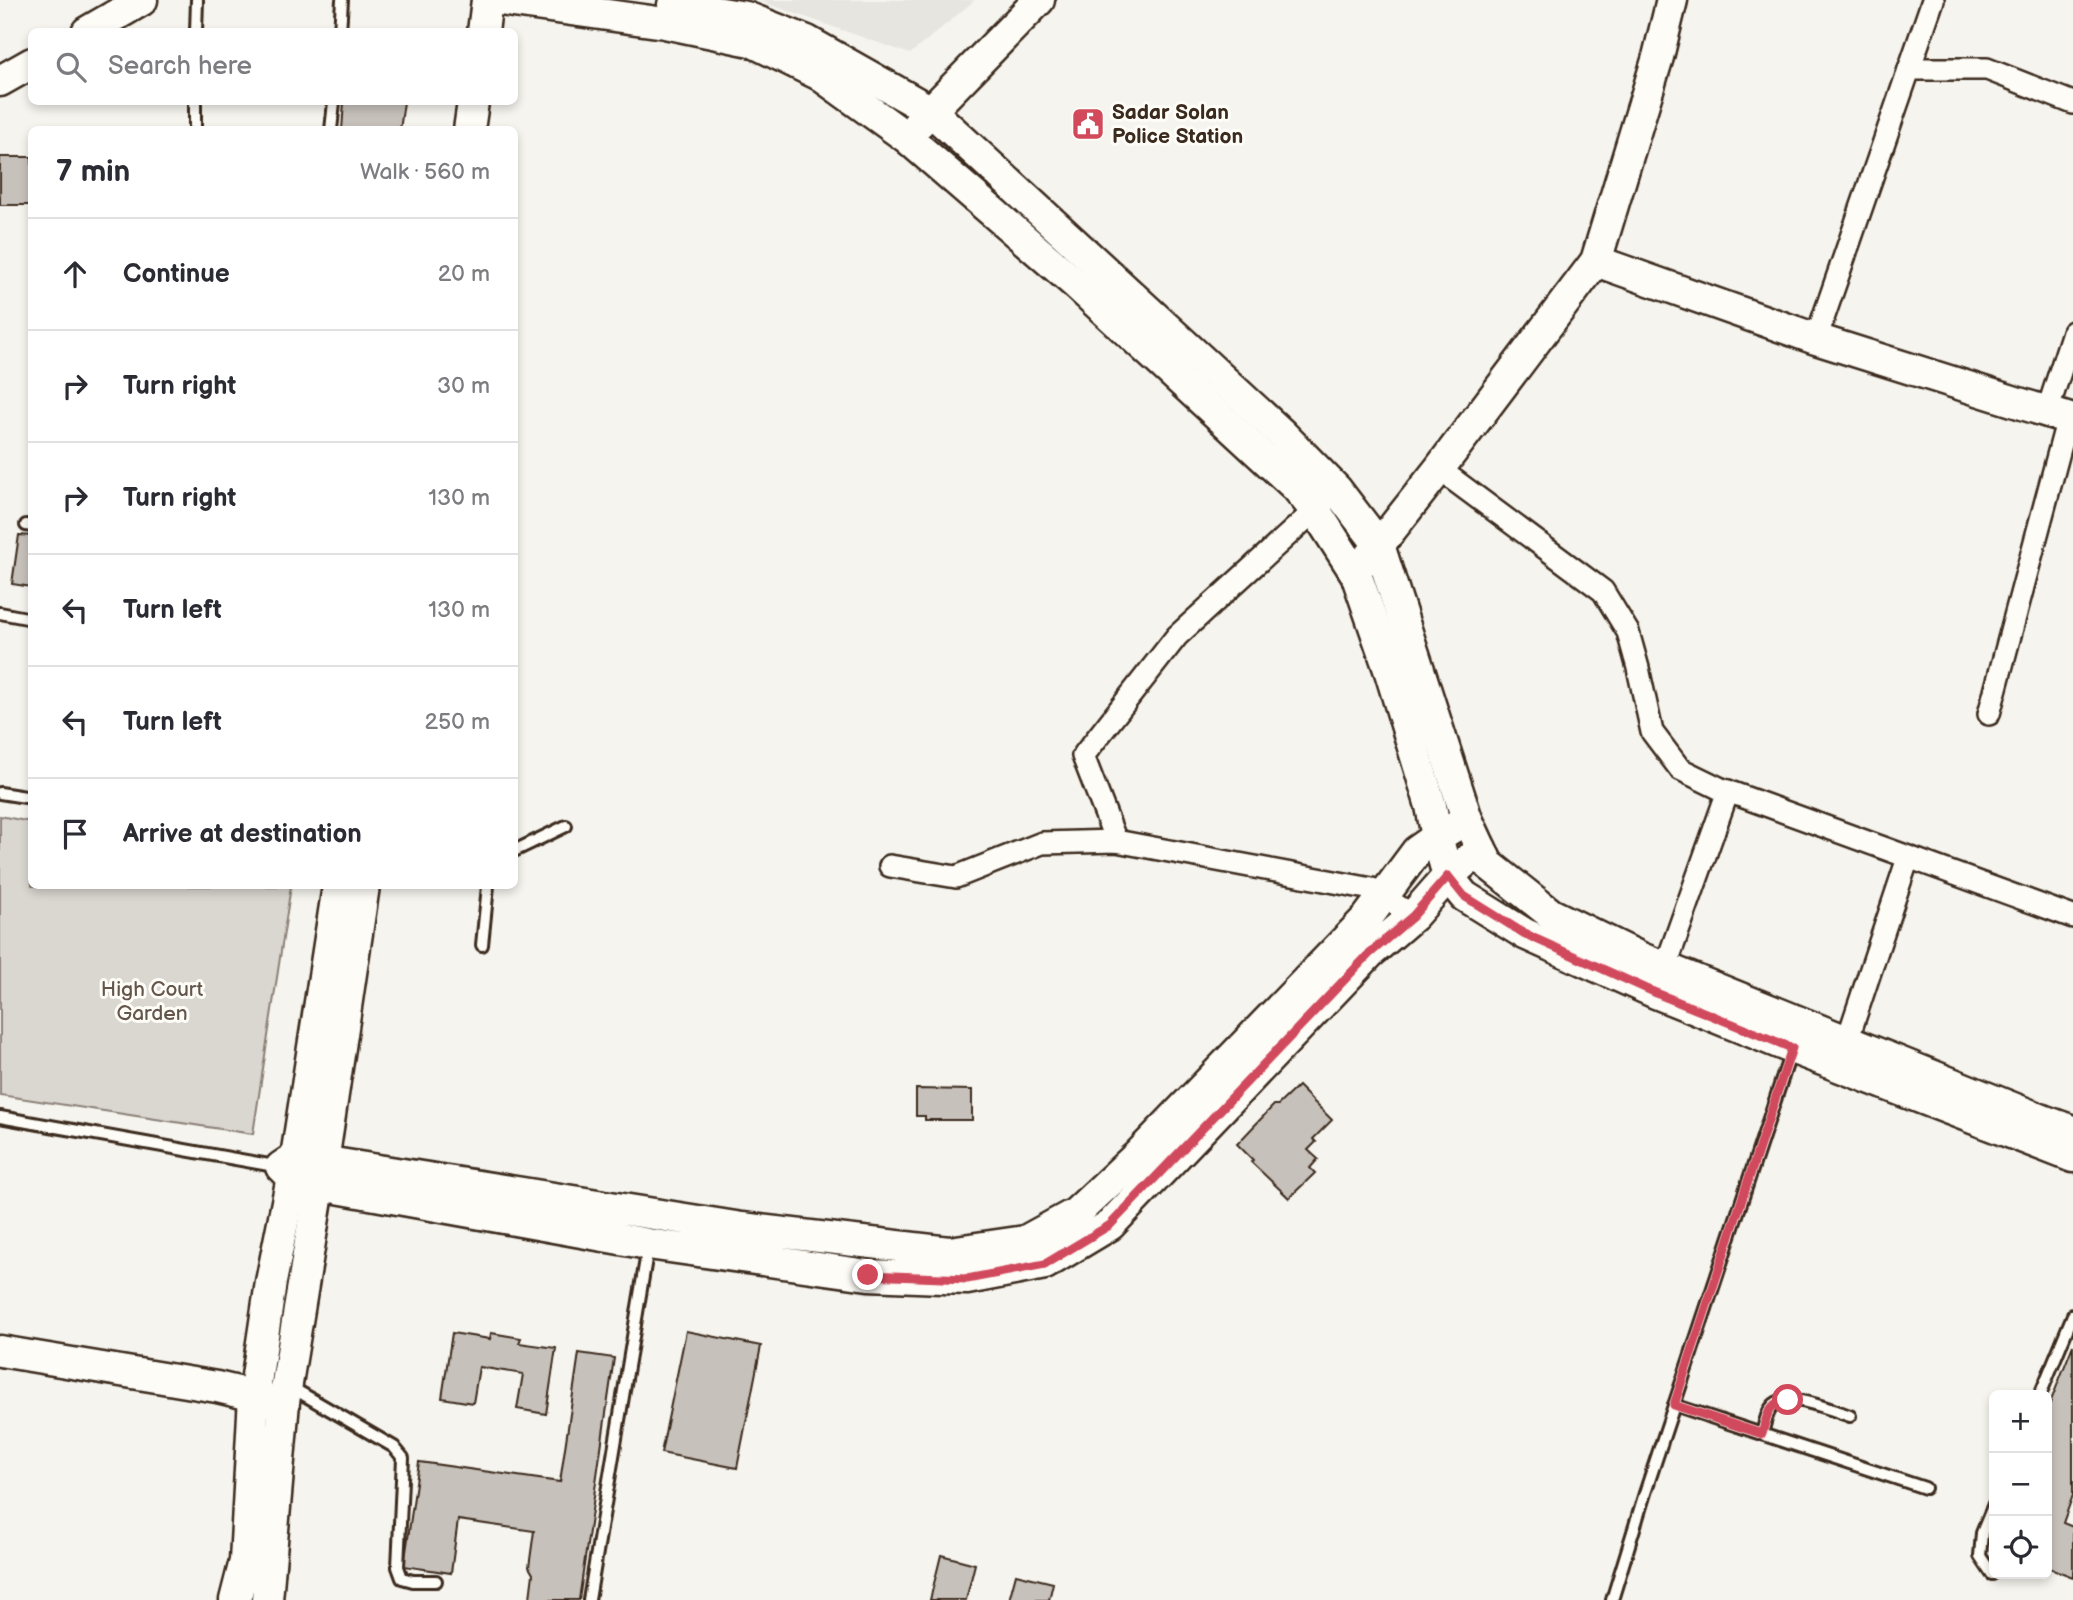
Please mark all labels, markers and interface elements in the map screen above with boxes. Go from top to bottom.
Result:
search box [28,28,518,105]
icon: search [52,48,90,86]
text: Search here [108,51,252,82]
place label: Sadar Solan Police Station [1112,100,1243,149]
public building icon: Sadar Solan Police Station [1069,105,1107,143]
text: 7 min [56,154,130,190]
text: Walk · 560 m [360,158,490,186]
icon: ahead [56,255,94,293]
text: Continue [123,259,230,290]
text: 20 m [438,260,490,288]
icon: right [56,367,94,405]
text: Turn right [123,371,236,402]
text: 30 m [437,372,490,400]
icon: right [56,479,94,517]
text: Turn right [123,483,236,514]
text: 130 m [428,484,490,512]
icon: left [56,591,94,629]
text: Turn left [123,595,222,626]
text: 130 m [428,596,490,624]
icon: left [56,703,94,741]
text: Turn left [123,707,222,738]
text: 250 m [424,708,490,736]
icon: arrive [56,815,94,853]
text: Arrive at destination [123,819,362,850]
park label: High Court Garden [101,977,204,1026]
route end [852,1259,883,1290]
route start [1772,1384,1803,1415]
map controls [1989,1390,2052,1579]
button: + [1989,1390,2052,1453]
button: − [1989,1453,2052,1516]
button: locate [1989,1516,2052,1579]

